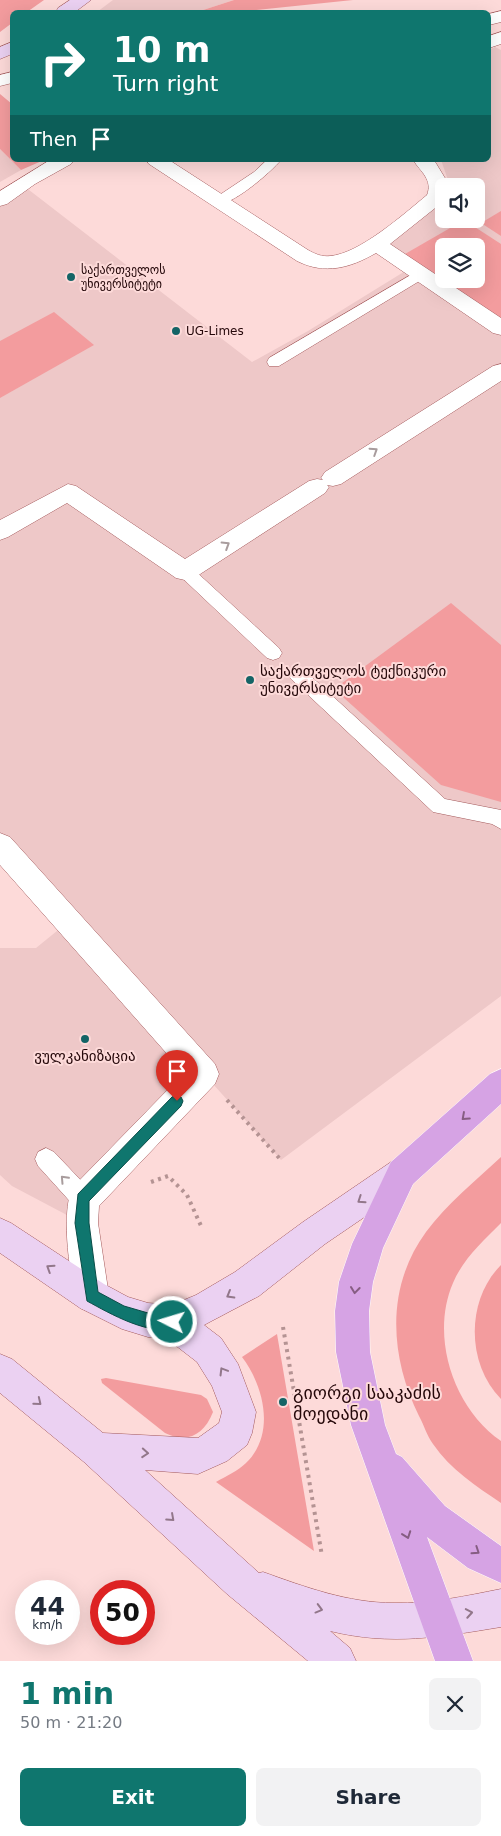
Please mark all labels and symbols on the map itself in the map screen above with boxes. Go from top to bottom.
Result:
place label: საქართველოს უნივერსიტეტი [81,263,166,291]
marker: საქართველოს უნივერსიტეტი [65,271,77,283]
place label: UG-Limes [186,324,244,338]
marker: UG-Limes [170,325,182,337]
one-way arrow [368,448,377,458]
one-way arrow [221,542,230,552]
place label: საქართველოს ტექნიკური უნივერსიტეტი [260,662,447,697]
marker: საქართველოს ტექნიკური უნივერსიტეტი [244,674,256,686]
marker: ვულკანიზაცია [79,1033,91,1045]
place label: ვულკანიზაცია [34,1047,136,1065]
pin [156,1050,198,1101]
one-way arrow [461,1111,470,1120]
one-way arrow [61,1175,70,1184]
one-way arrow [358,1194,367,1203]
one-way arrow [46,1265,55,1275]
one-way arrow [350,1287,361,1295]
one-way arrow [226,1288,235,1298]
position arrow [145,1295,197,1347]
one-way arrow [219,1368,229,1377]
place label: გიორგი სააკაძის მოედანი [293,1382,441,1424]
one-way arrow [32,1396,41,1405]
marker: გიორგი სააკაძის მოედანი [277,1396,289,1408]
one-way arrow [141,1447,149,1458]
one-way arrow [166,1512,175,1521]
one-way arrow [401,1530,411,1539]
one-way arrow [470,1545,479,1554]
speed limit sign: 50 [90,1580,155,1645]
one-way arrow [314,1604,322,1614]
one-way arrow [465,1609,473,1619]

